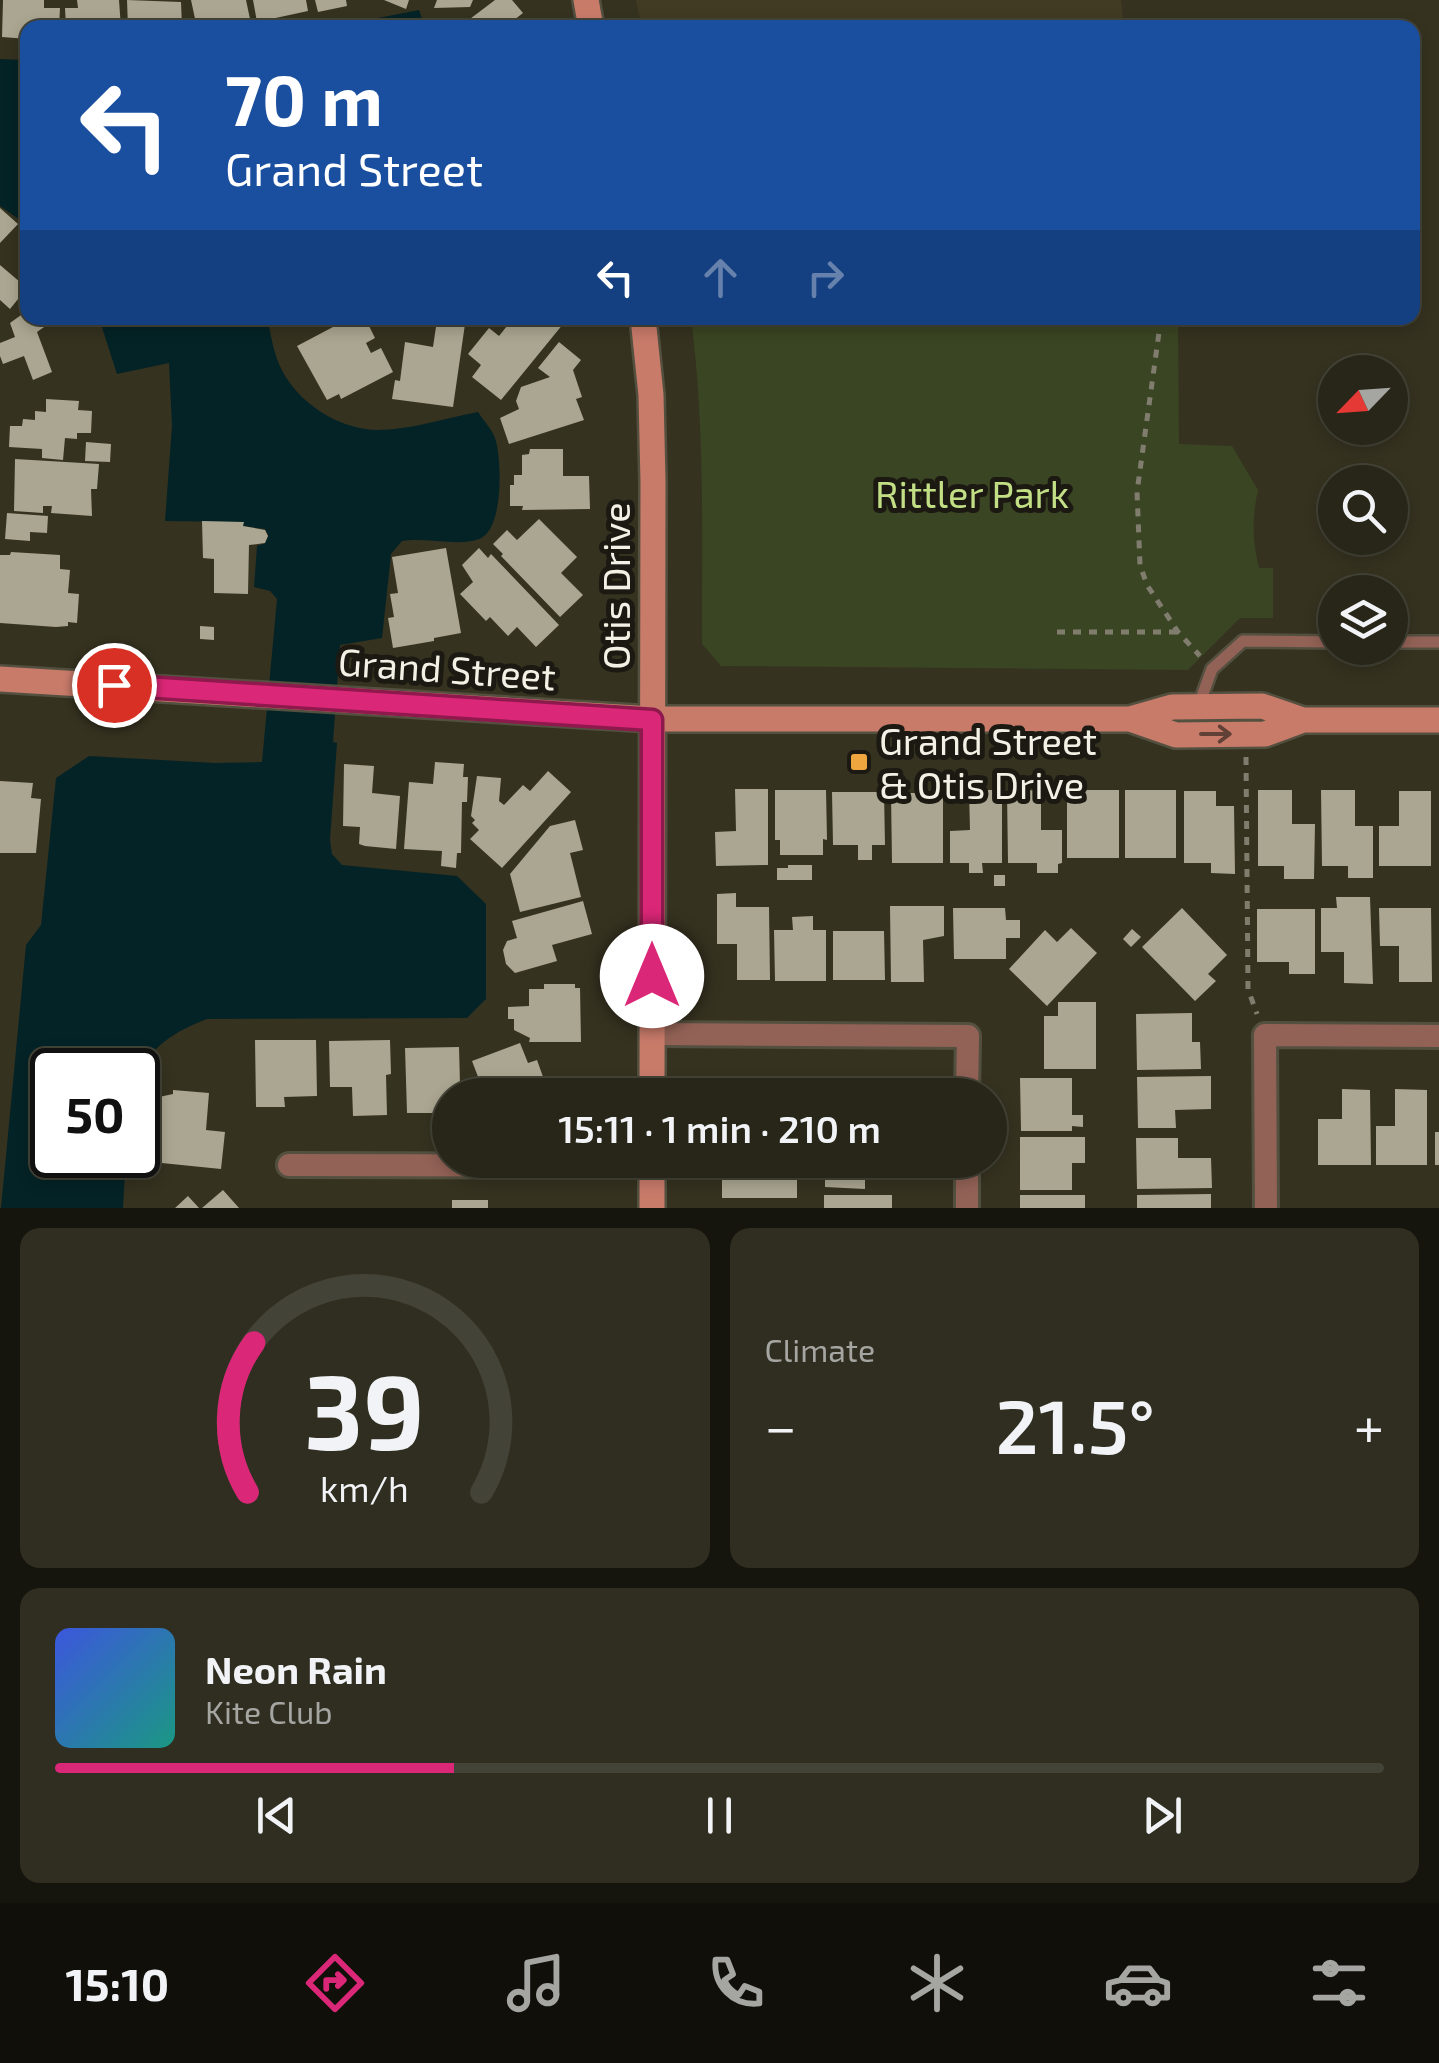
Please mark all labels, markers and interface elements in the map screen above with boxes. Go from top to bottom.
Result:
text: 70 m [225,56,383,140]
icon: left [60,60,190,190]
text: Grand Street [225,141,483,195]
icon: left [588,250,643,305]
icon: ahead [693,250,748,305]
icon: right [798,250,853,305]
north arrow [1318,355,1408,445]
map controls [1318,355,1408,665]
button: search [1318,465,1408,555]
park label: Rittler Park [875,470,1069,516]
street label: Otis Drive [592,502,638,670]
button: layers [1318,575,1408,665]
street label: Grand Street [337,637,557,699]
pin [72,643,157,728]
icon: arrive [87,658,142,713]
place label: Grand Street & Otis Drive [879,717,1097,807]
one-way arrow [1200,725,1232,744]
marker: Grand Street & Otis Drive [848,751,870,773]
position arrow [600,924,704,1028]
speed limit sign: 50 [30,1048,160,1178]
text: 15:11 · 1 min · 210 m [558,1105,881,1151]
text: Climate [765,1330,875,1368]
text: 39 [305,1346,425,1471]
text: 21.5° [995,1379,1155,1469]
text: − [765,1392,797,1458]
text: + [1354,1392,1384,1458]
text: km/h [320,1466,409,1509]
text: Neon Rain [205,1646,387,1692]
text: Kite Club [205,1692,333,1730]
icon: previous [249,1788,304,1843]
icon: pause [692,1788,747,1843]
icon: next [1135,1788,1190,1843]
icon: directions [300,1948,370,2018]
icon: music [501,1948,571,2018]
icon: phone [701,1948,771,2018]
icon: climate [902,1948,972,2018]
icon: car [1103,1948,1173,2018]
icon: filters [1304,1948,1374,2018]
text: 15:10 [65,1956,169,2010]

